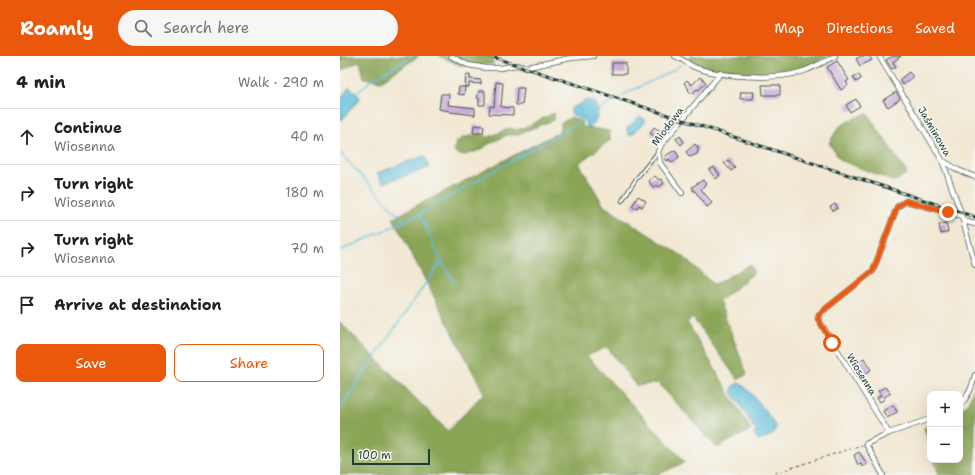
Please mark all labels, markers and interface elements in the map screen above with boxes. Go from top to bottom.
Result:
search box [118,10,398,46]
text: Roamly [20,16,94,41]
icon: search [132,17,154,39]
text: Search here [164,18,249,38]
text: Map [775,19,805,37]
text: Directions [827,19,893,37]
text: Saved [915,19,955,37]
text: 4 min [16,71,66,93]
text: Walk · 290 m [238,74,324,91]
street label: Miodowa [649,104,687,148]
street label: Jaśminowa [915,104,954,159]
text: Continue [54,118,122,138]
icon: ahead [16,126,38,148]
text: 40 m [290,128,324,145]
text: Wiosenna [54,138,115,155]
text: Turn right [54,174,134,194]
icon: right [16,182,38,204]
text: 180 m [285,184,324,201]
text: Wiosenna [54,194,115,211]
route end [939,203,957,221]
text: Turn right [54,230,134,250]
icon: right [16,238,38,260]
text: 70 m [290,240,324,257]
text: Wiosenna [54,250,115,267]
icon: arrive [16,294,38,316]
text: Arrive at destination [54,295,222,315]
route start [823,334,841,352]
button: Save [16,344,166,382]
button: Share [174,344,324,382]
street label: Wiosenna [844,351,880,398]
map controls [927,391,963,463]
button: + [927,391,963,427]
button: − [927,427,963,463]
scale bar [352,447,430,466]
text: 100 m [358,448,391,463]

